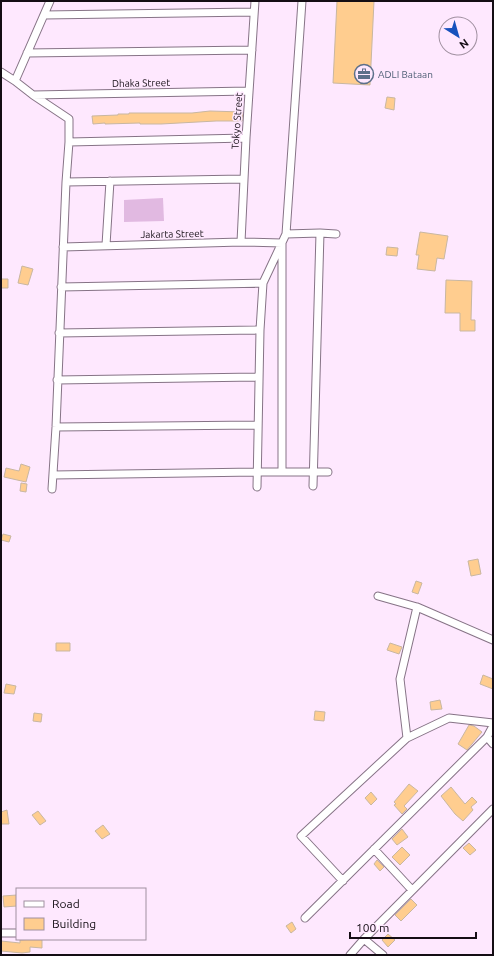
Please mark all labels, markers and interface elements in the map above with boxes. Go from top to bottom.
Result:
north arrow [438,16,478,56]
text: N [457,37,471,51]
office icon: ADLI Bataan [353,63,375,85]
place label: ADLI Bataan [378,69,433,80]
street label: Dhaka Street [112,77,170,89]
street label: Tokyo Street [230,92,244,150]
street label: Jakarta Street [140,228,204,240]
legend [16,888,146,940]
text: Road [52,897,80,910]
scale bar [350,914,476,940]
text: Building [52,917,96,930]
text: 100 m [356,921,389,934]

